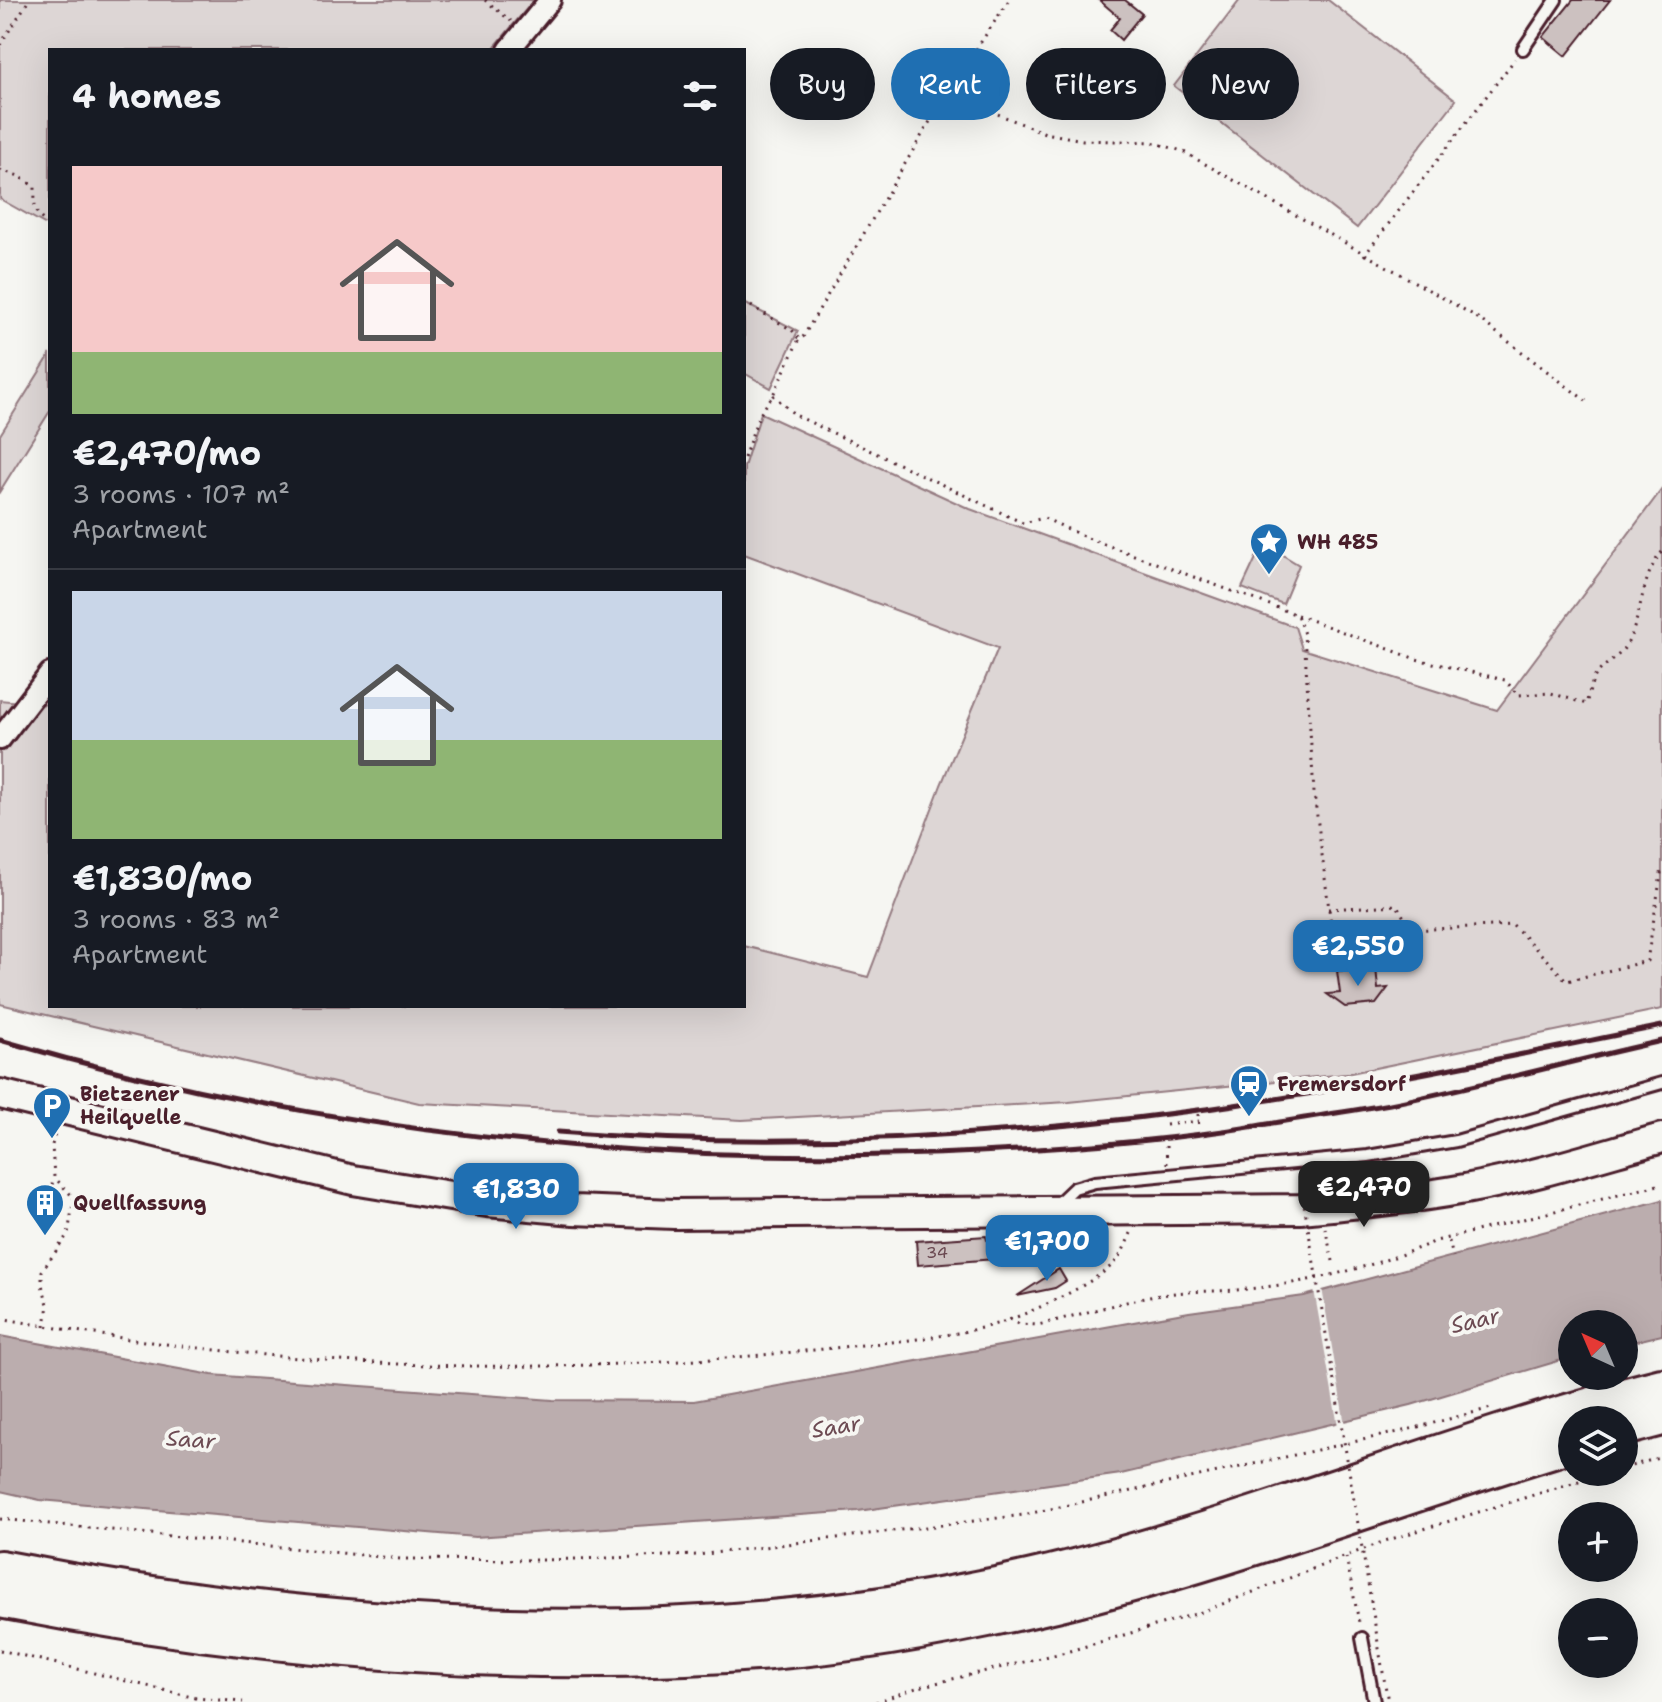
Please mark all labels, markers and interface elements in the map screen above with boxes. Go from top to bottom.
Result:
chip: Buy [770,48,875,120]
chip: Rent [891,48,1010,120]
chip: Filters [1026,48,1166,120]
chip: New [1182,48,1299,120]
text: 4 homes [72,73,221,119]
icon: filters [678,74,722,118]
icon: home [325,218,469,362]
text: €2,470/mo [72,430,261,476]
text: 3 rooms · 107 m² [72,476,290,511]
text: Apartment [72,511,208,546]
place icon: WH 485 [1248,521,1290,576]
place label: WH 485 [1297,529,1378,555]
icon: home [325,643,469,787]
text: €1,830/mo [72,855,253,901]
text: 3 rooms · 83 m² [72,901,280,936]
pin: €2,550 [1293,920,1423,988]
text: €2,550 [1311,928,1405,963]
text: Apartment [72,936,208,971]
station icon: Fremersdorf [1228,1063,1270,1118]
place label: Fremersdorf [1277,1071,1406,1097]
place label: Bietzener Heilquelle [80,1081,182,1130]
parking icon: Bietzener Heilquelle [31,1085,73,1140]
pin: €2,470 [1299,1161,1429,1229]
pin: €1,830 [451,1163,581,1231]
text: €2,470 [1316,1169,1412,1204]
text: €1,830 [472,1171,560,1206]
building icon: Quellfassung [24,1182,66,1237]
place label: Quellfassung [73,1190,206,1216]
pin: €1,700 [982,1215,1112,1283]
text: €1,700 [1004,1223,1090,1258]
house number: 34 [926,1242,948,1263]
water label: Saar [1448,1301,1503,1340]
north arrow [1558,1310,1638,1390]
map controls [1558,1310,1638,1678]
button: layers [1558,1406,1638,1486]
water label: Saar [809,1408,863,1445]
water label: Saar [165,1423,217,1456]
button: + [1558,1502,1638,1582]
button: − [1558,1598,1638,1678]

